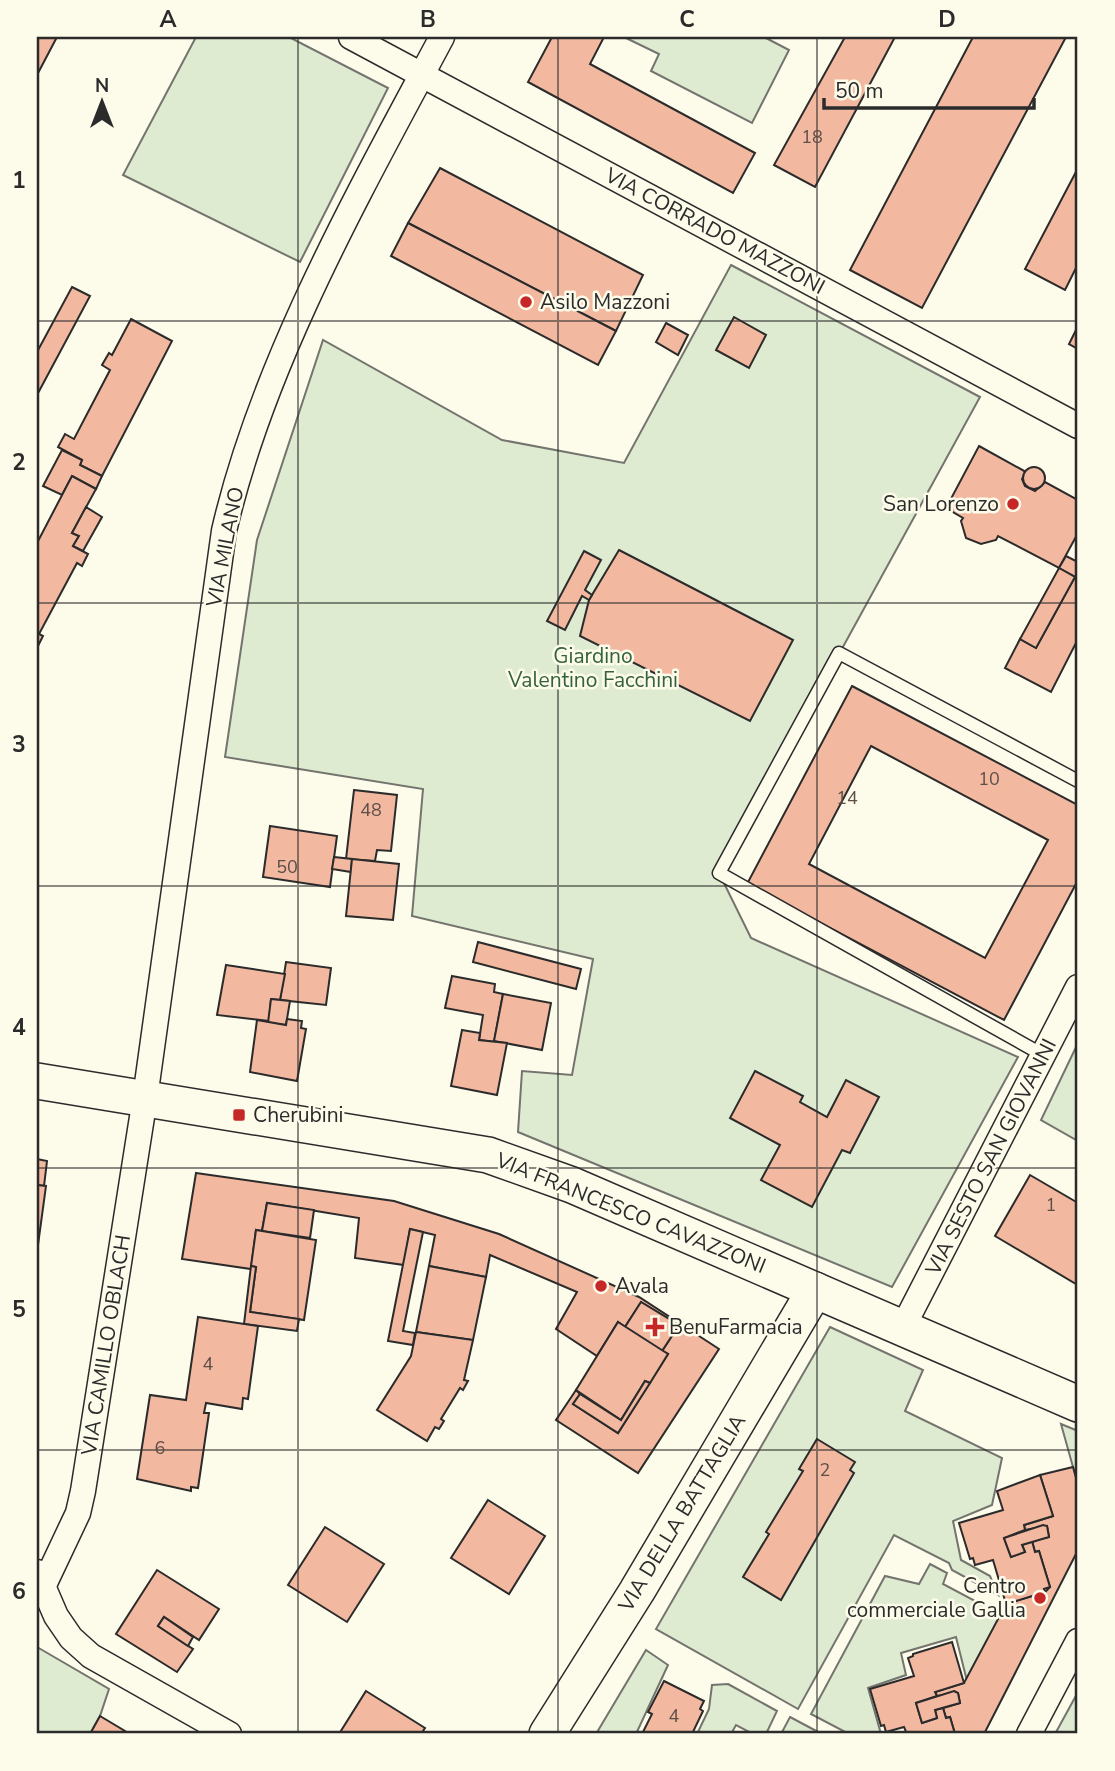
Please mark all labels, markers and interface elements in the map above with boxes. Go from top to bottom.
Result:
text: A [159,4,177,35]
text: B [420,4,436,35]
text: C [679,4,695,35]
text: D [938,4,956,35]
north arrow [66,66,136,136]
scale bar [824,66,1034,110]
text: N [95,73,109,99]
text: 50 m [835,77,884,105]
house number: 18 [801,125,823,149]
street label: VIA CORRADO MAZZONI [599,161,830,301]
text: 1 [12,165,26,196]
place label: Asilo Mazzoni [540,288,670,316]
marker: Asilo Mazzoni [518,294,534,310]
text: 2 [12,447,26,478]
street label: VIA MILANO [199,485,250,610]
place label: San Lorenzo [883,490,999,518]
marker: San Lorenzo [1005,496,1021,512]
park label: Giardino Valentino Facchini [507,642,678,694]
text: 3 [12,729,26,760]
house number: 10 [978,767,1000,791]
house number: 14 [836,786,858,810]
house number: 48 [360,798,382,822]
house number: 50 [276,855,298,879]
text: 4 [12,1012,26,1043]
street label: VIA SESTO SAN GIOVANNI [919,1034,1063,1281]
place label: Cherubini [253,1101,343,1129]
marker: Cherubini [231,1107,247,1123]
street label: VIA FRANCESCO CAVAZZONI [491,1146,770,1280]
house number: 1 [1046,1193,1056,1217]
street label: VIA CAMILLO OBLACH [75,1233,137,1458]
place label: Avala [615,1272,669,1300]
marker: Avala [593,1278,609,1294]
text: 5 [12,1294,26,1325]
place label: BenuFarmacia [669,1313,803,1341]
marker: BenuFarmacia [647,1319,663,1335]
house number: 4 [203,1352,214,1376]
street label: VIA DELLA BATTAGLIA [611,1409,752,1618]
house number: 6 [155,1436,165,1460]
house number: 2 [820,1458,830,1482]
place label: Centro commerciale Gallia [847,1572,1026,1624]
text: 6 [12,1576,26,1607]
marker: Centro commerciale Gallia [1032,1590,1048,1606]
house number: 4 [669,1704,680,1728]

